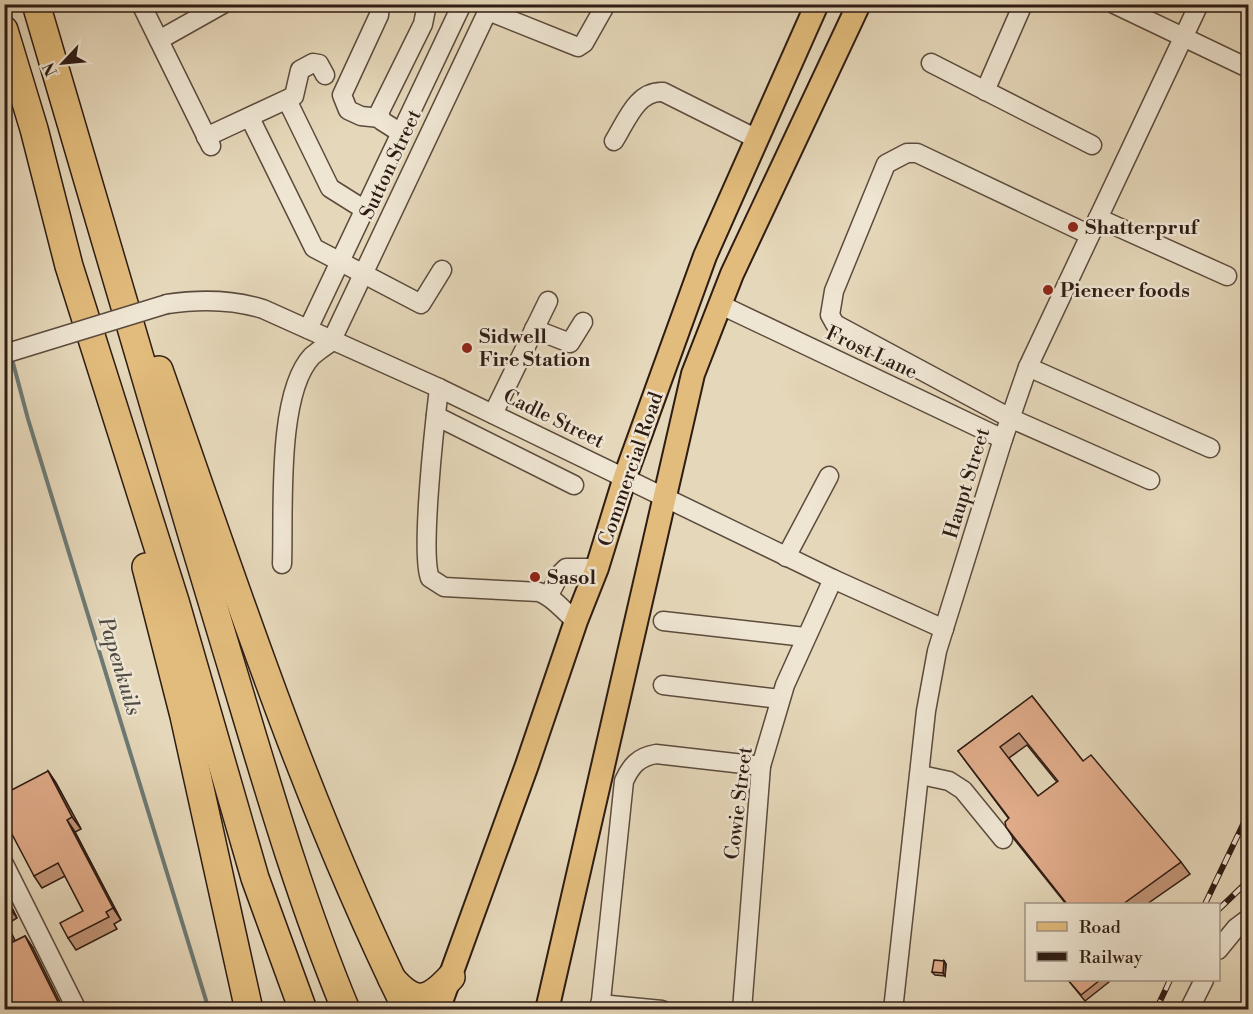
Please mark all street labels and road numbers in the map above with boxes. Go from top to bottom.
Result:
street label: Sutton Street [355,106,428,224]
street label: Frost Lane [822,321,921,385]
street label: Cadle Street [499,384,608,455]
street label: Commercial Road [593,388,670,550]
street label: Haupt Street [939,425,996,542]
street label: Cowie Street [720,745,759,861]

